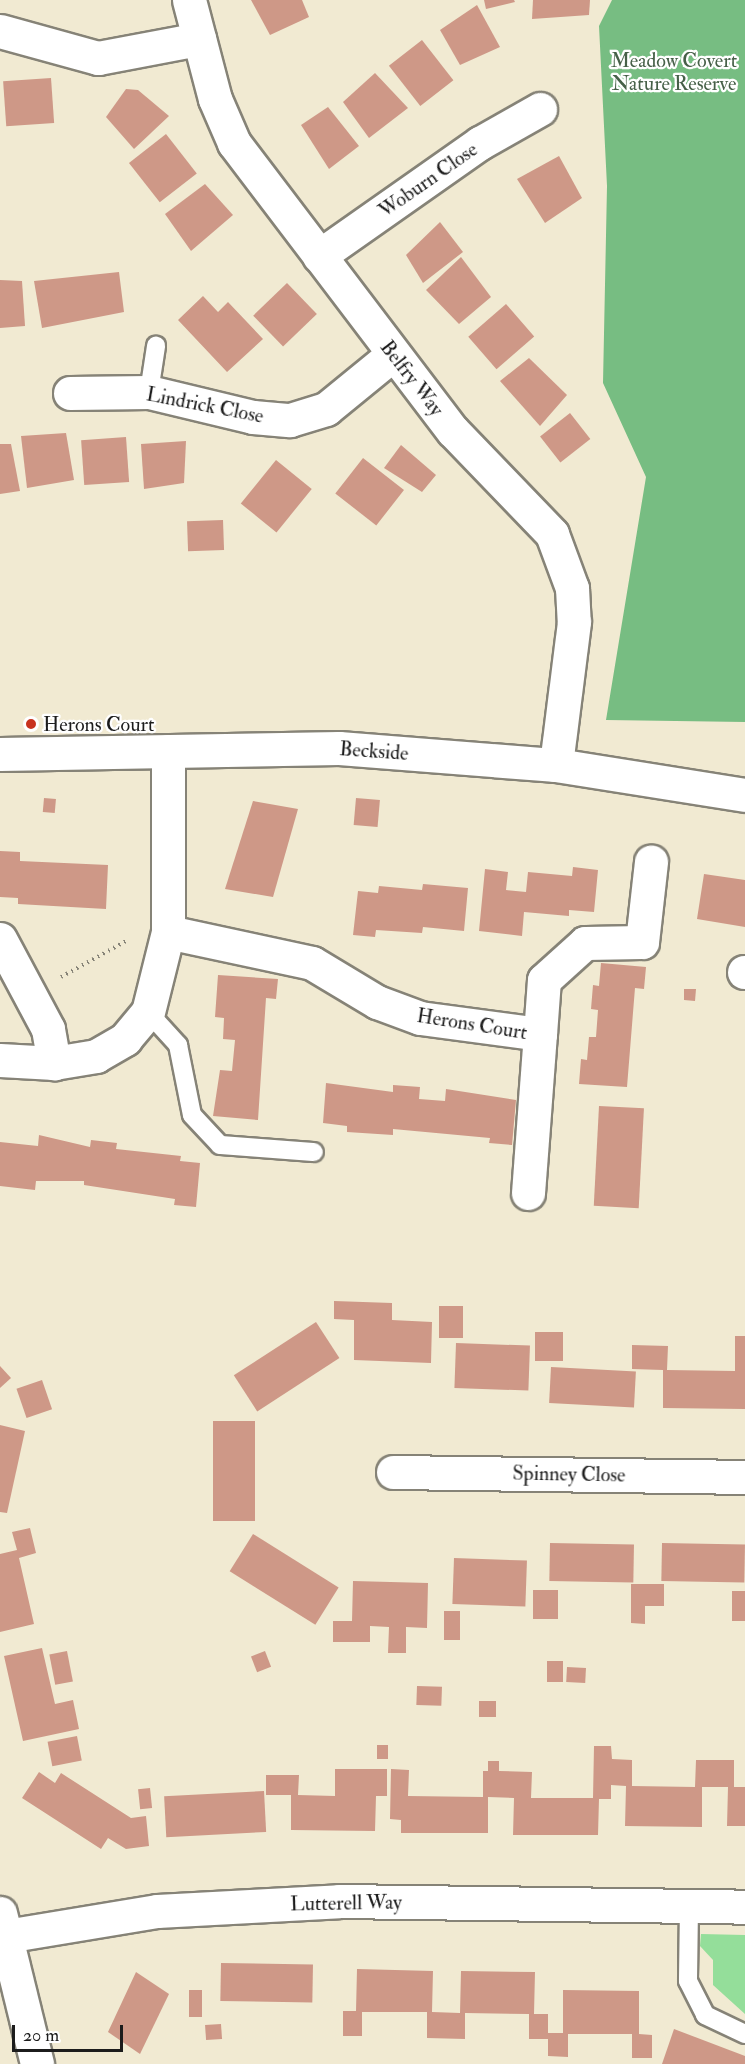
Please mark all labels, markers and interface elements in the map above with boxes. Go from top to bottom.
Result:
park label: Meadow Covert Nature Reserve [611,48,737,95]
street label: Woburn Close [374,137,482,223]
street label: Belfry Way [375,336,449,420]
street label: Lindrick Close [144,382,266,428]
place label: Herons Court [43,712,154,736]
marker: Herons Court [24,717,38,731]
street label: Beckside [339,737,409,765]
street label: Herons Court [415,1003,529,1045]
street label: Spinney Close [512,1461,626,1487]
street label: Lutterell Way [290,1890,402,1916]
scale bar [15,2013,126,2051]
text: 20 m [23,2024,59,2047]

